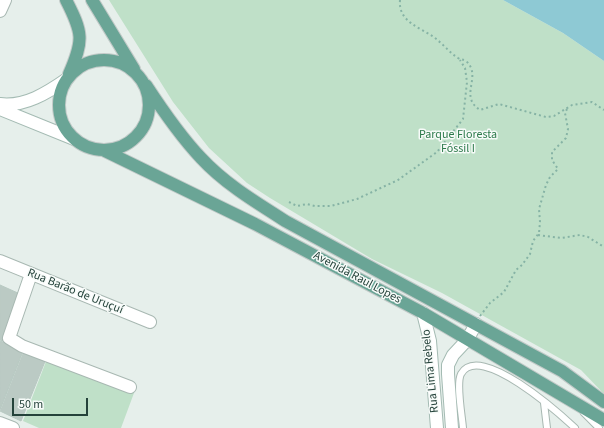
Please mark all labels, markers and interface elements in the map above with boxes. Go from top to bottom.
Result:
park label: Parque Floresta Fóssil I [419,128,497,156]
street label: Avenida Raul Lopes [311,249,403,307]
street label: Rua Barão de Uruçuí [25,266,125,318]
street label: Rua Lima Rebelo [419,329,443,413]
scale bar [14,390,90,416]
text: 50 m [19,396,43,413]

